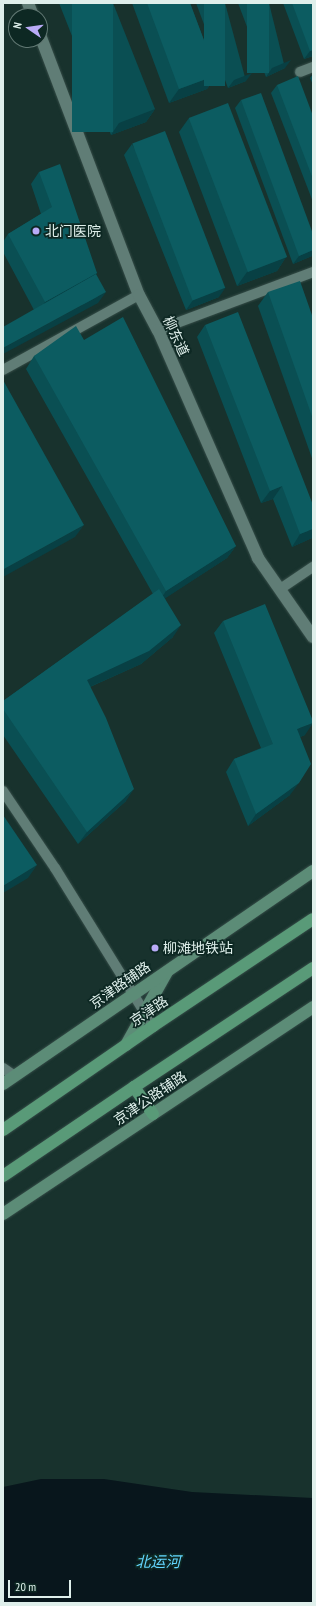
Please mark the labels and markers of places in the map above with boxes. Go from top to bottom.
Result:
place label: 北门医院 [45,223,101,239]
marker: 北门医院 [30,225,42,237]
place label: 柳滩地铁站 [163,940,233,956]
marker: 柳滩地铁站 [150,943,160,953]

